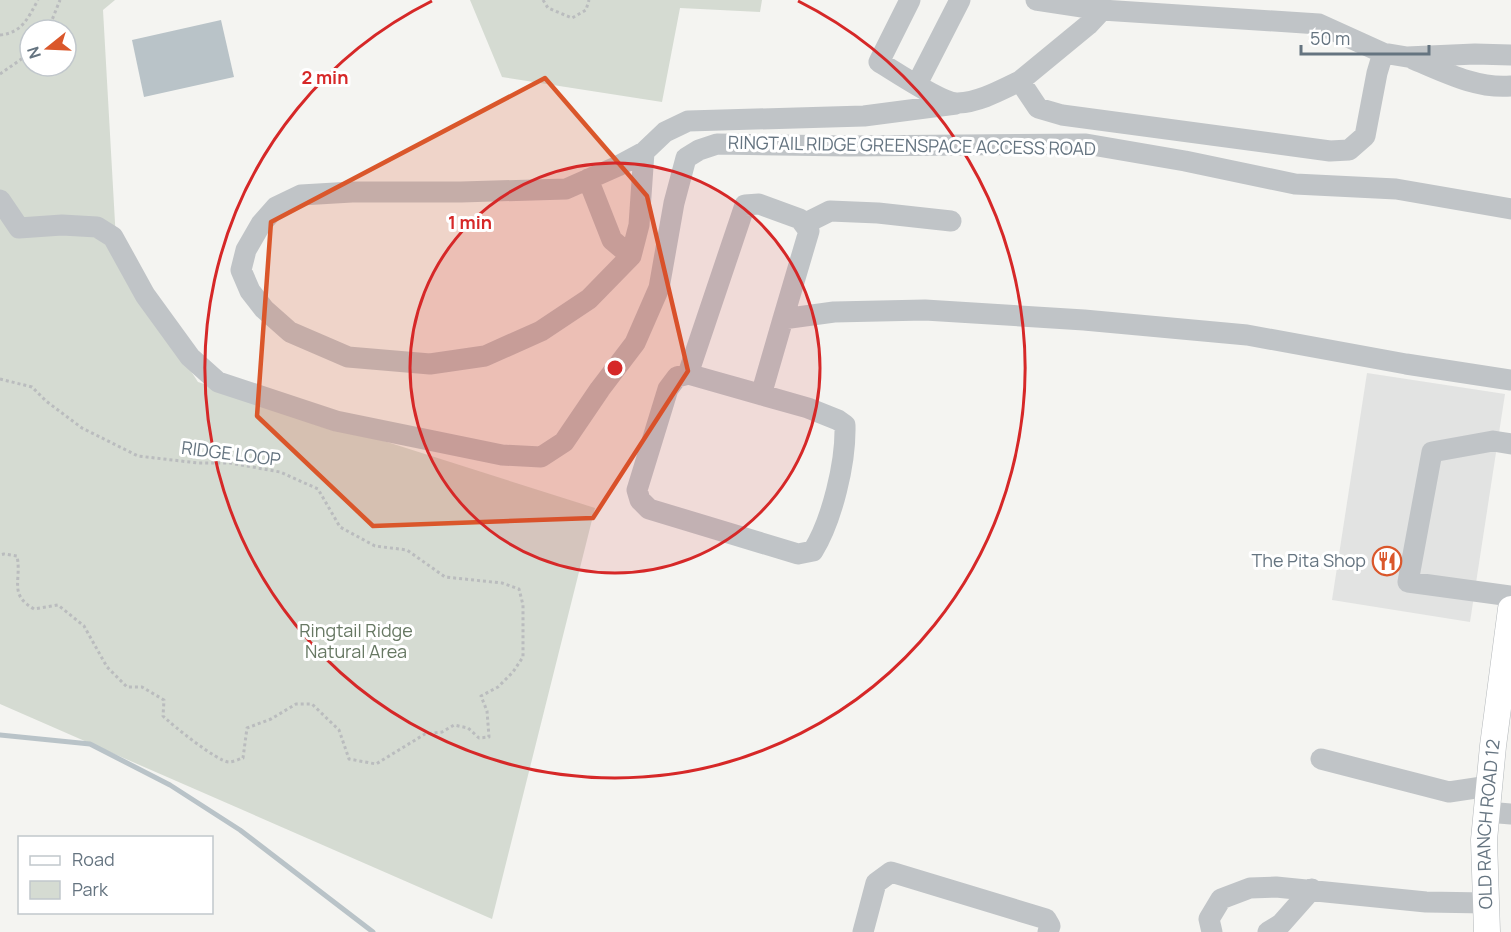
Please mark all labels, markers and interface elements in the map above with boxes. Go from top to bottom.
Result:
north arrow [18,18,78,78]
scale bar [1301,18,1428,56]
text: 50 m [1310,26,1350,50]
text: N [21,44,46,62]
text: 2 min [302,65,348,89]
street label: RINGTAIL RIDGE GREENSPACE ACCESS ROAD [728,130,1096,160]
text: 1 min [448,210,492,234]
centre of rings [605,358,625,378]
street label: RIDGE LOOP [180,435,282,471]
restaurant icon: The Pita Shop [1371,545,1403,577]
place label: The Pita Shop [1251,548,1366,572]
park label: Ringtail Ridge Natural Area [299,618,413,663]
street label: OLD RANCH ROAD 12 [1471,738,1505,910]
legend [18,836,213,914]
text: Road [72,847,115,871]
text: Park [72,877,109,901]

